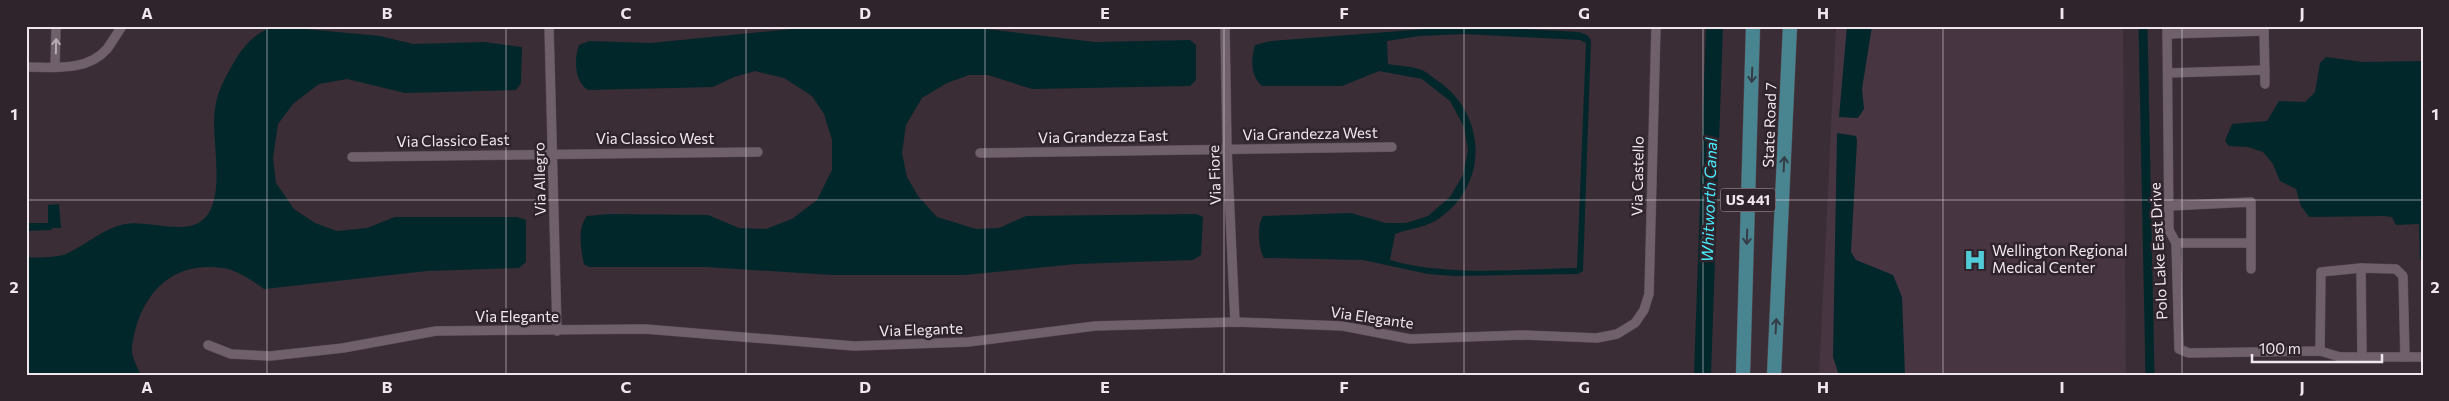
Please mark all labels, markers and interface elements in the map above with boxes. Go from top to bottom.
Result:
text: A [141,3,153,22]
text: B [382,3,393,22]
text: C [621,3,632,22]
text: D [859,3,871,22]
text: E [1100,3,1110,22]
text: F [1339,3,1349,22]
text: G [1578,3,1590,22]
text: H [1817,3,1829,22]
text: I [2059,3,2065,22]
text: J [2299,3,2305,22]
one-way arrow [51,39,60,55]
one-way arrow [1747,67,1756,83]
street label: State Road 7 [1759,82,1779,168]
text: 1 [10,104,18,123]
text: 1 [2431,104,2439,123]
street label: Via Grandezza West [1242,123,1378,143]
street label: Via Grandezza East [1038,126,1168,146]
street label: Via Classico West [596,129,714,147]
street label: Via Classico East [396,130,510,150]
street label: Via Castello [1627,136,1647,216]
water label: Whitworth Canal [1697,137,1720,263]
street label: Via Allegro [529,142,549,216]
street label: Via Fiore [1204,145,1224,205]
one-way arrow [1780,156,1789,172]
street label: Polo Lake East Drive [2145,182,2171,320]
road number: US 441 [1720,188,1776,212]
one-way arrow [1742,229,1752,245]
place label: Wellington Regional Medical Center [1992,241,2128,276]
hospital icon: Wellington Regional Medical Center [1962,247,1988,273]
text: 2 [9,277,19,296]
text: 2 [2430,277,2440,296]
street label: Via Elegante [1329,302,1415,332]
street label: Via Elegante [475,307,559,325]
one-way arrow [1772,318,1781,334]
street label: Via Elegante [879,319,963,339]
scale bar [2252,331,2382,363]
text: 100 m [2259,339,2301,357]
text: A [141,377,153,396]
text: B [382,377,393,396]
text: C [621,377,632,396]
text: D [859,377,871,396]
text: E [1100,377,1110,396]
text: F [1339,377,1349,396]
text: G [1578,377,1590,396]
text: H [1817,377,1829,396]
text: I [2059,377,2065,396]
text: J [2299,377,2305,396]

